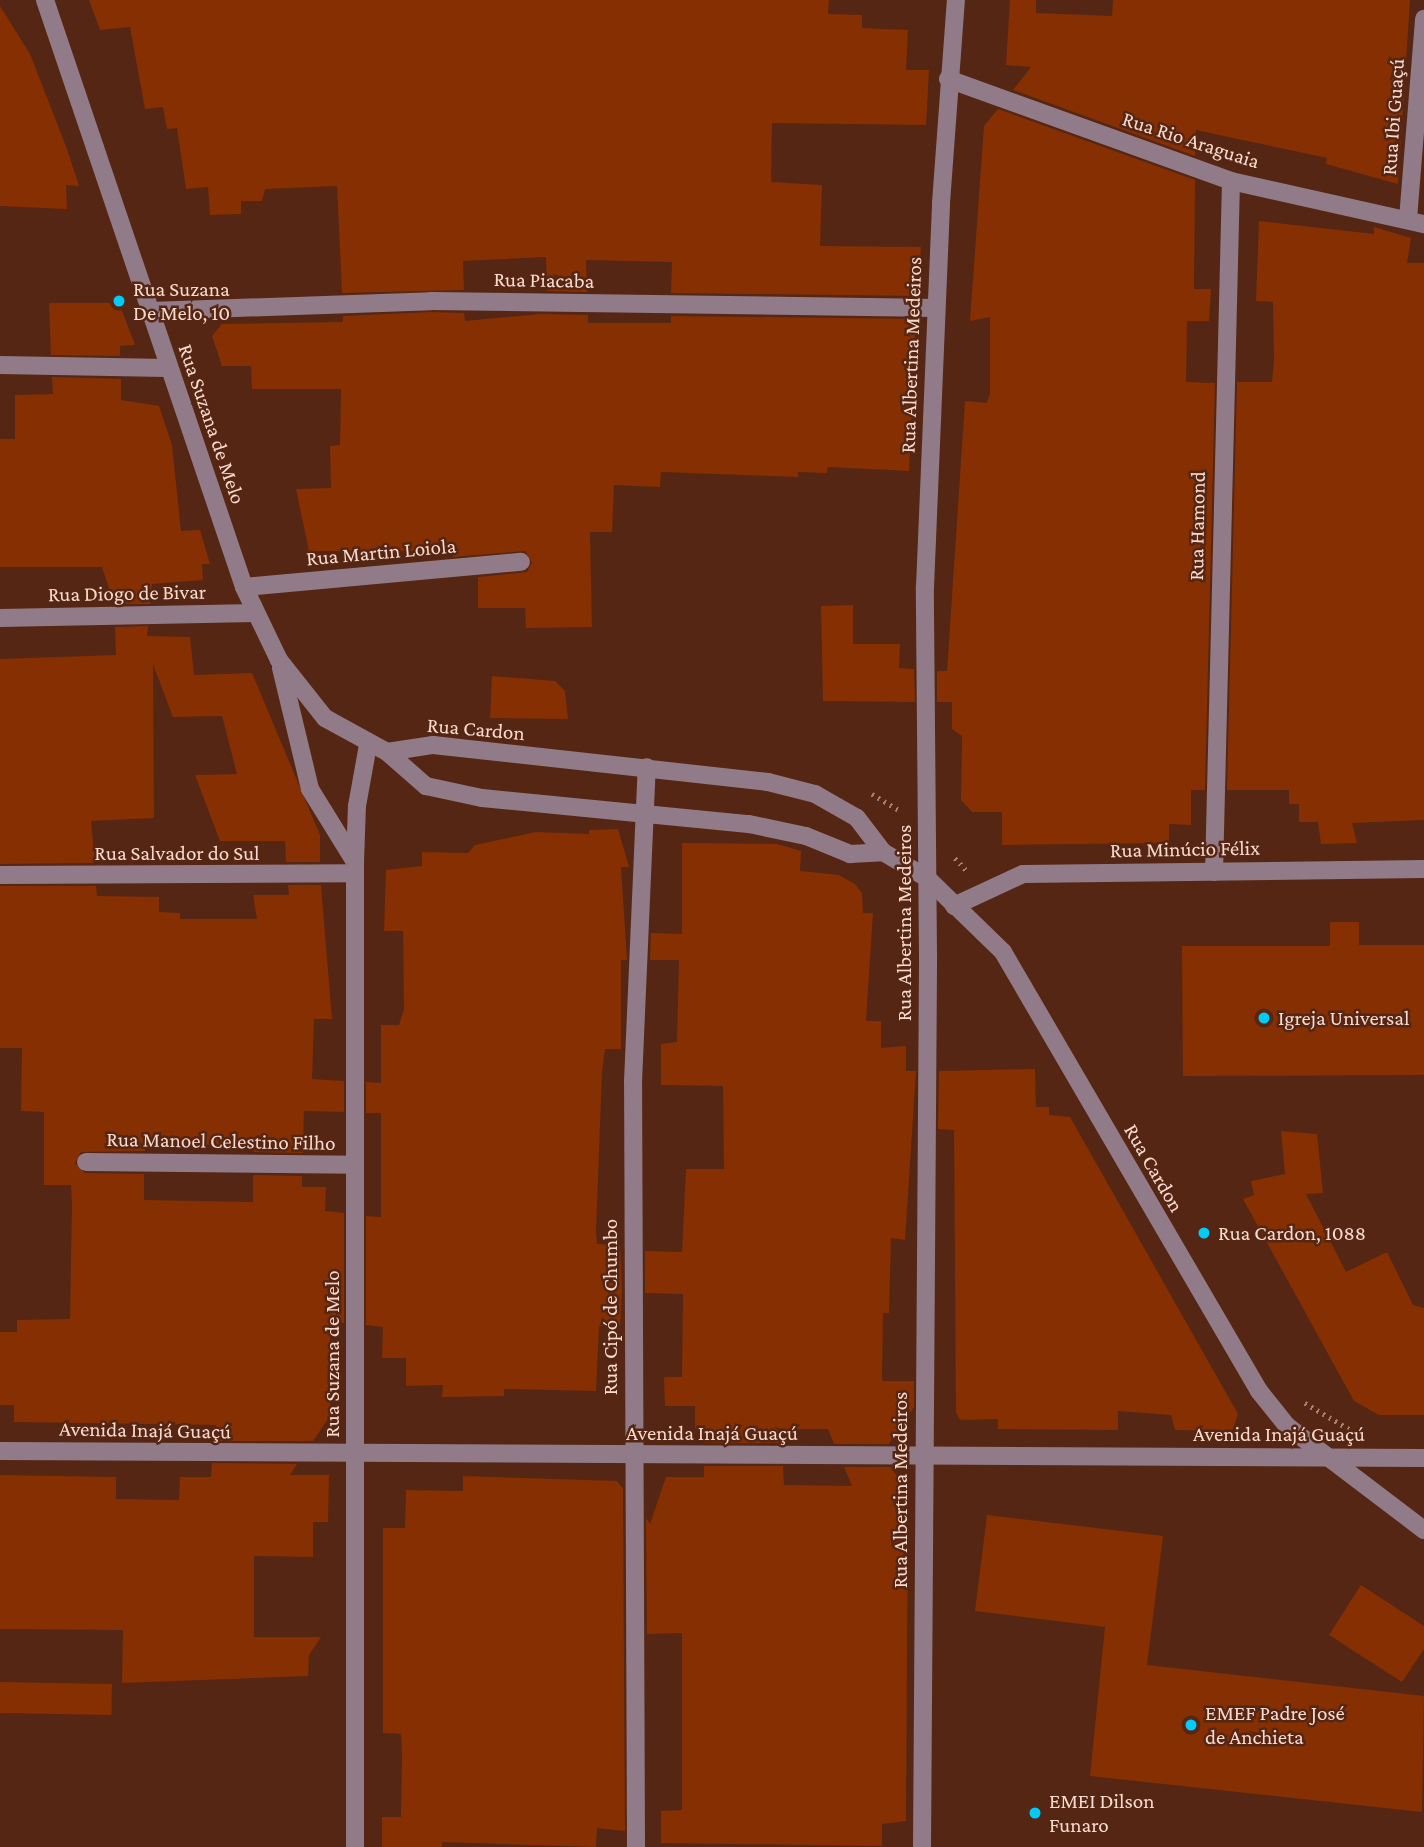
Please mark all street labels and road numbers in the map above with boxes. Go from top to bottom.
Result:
street label: Rua Ibi Guaçú [1376,58,1410,176]
street label: Rua Rio Araguaia [1119,106,1263,174]
street label: Rua Albertina Medeiros [895,256,927,454]
street label: Rua Piacaba [493,267,595,293]
street label: Rua Suzana de Melo [173,341,251,507]
street label: Rua Hamond [1183,471,1211,581]
street label: Rua Martin Loiola [305,533,457,571]
street label: Rua Diogo de Bivar [48,579,206,607]
street label: Rua Cardon [426,712,526,746]
street label: Rua Albertina Medeiros [891,825,917,1021]
street label: Rua Minúcio Félix [1110,835,1260,863]
street label: Rua Salvador do Sul [94,840,260,866]
street label: Rua Cardon [1119,1119,1189,1217]
street label: Rua Manoel Celestino Filho [106,1126,336,1156]
street label: Rua Cipó de Chumbo [597,1219,623,1395]
street label: Rua Suzana de Melo [319,1270,345,1438]
street label: Rua Albertina Medeiros [887,1392,913,1588]
street label: Avenida Inajá Guaçú [59,1416,231,1444]
street label: Avenida Inajá Guaçú [626,1420,798,1446]
street label: Avenida Inajá Guaçú [1193,1421,1365,1447]

